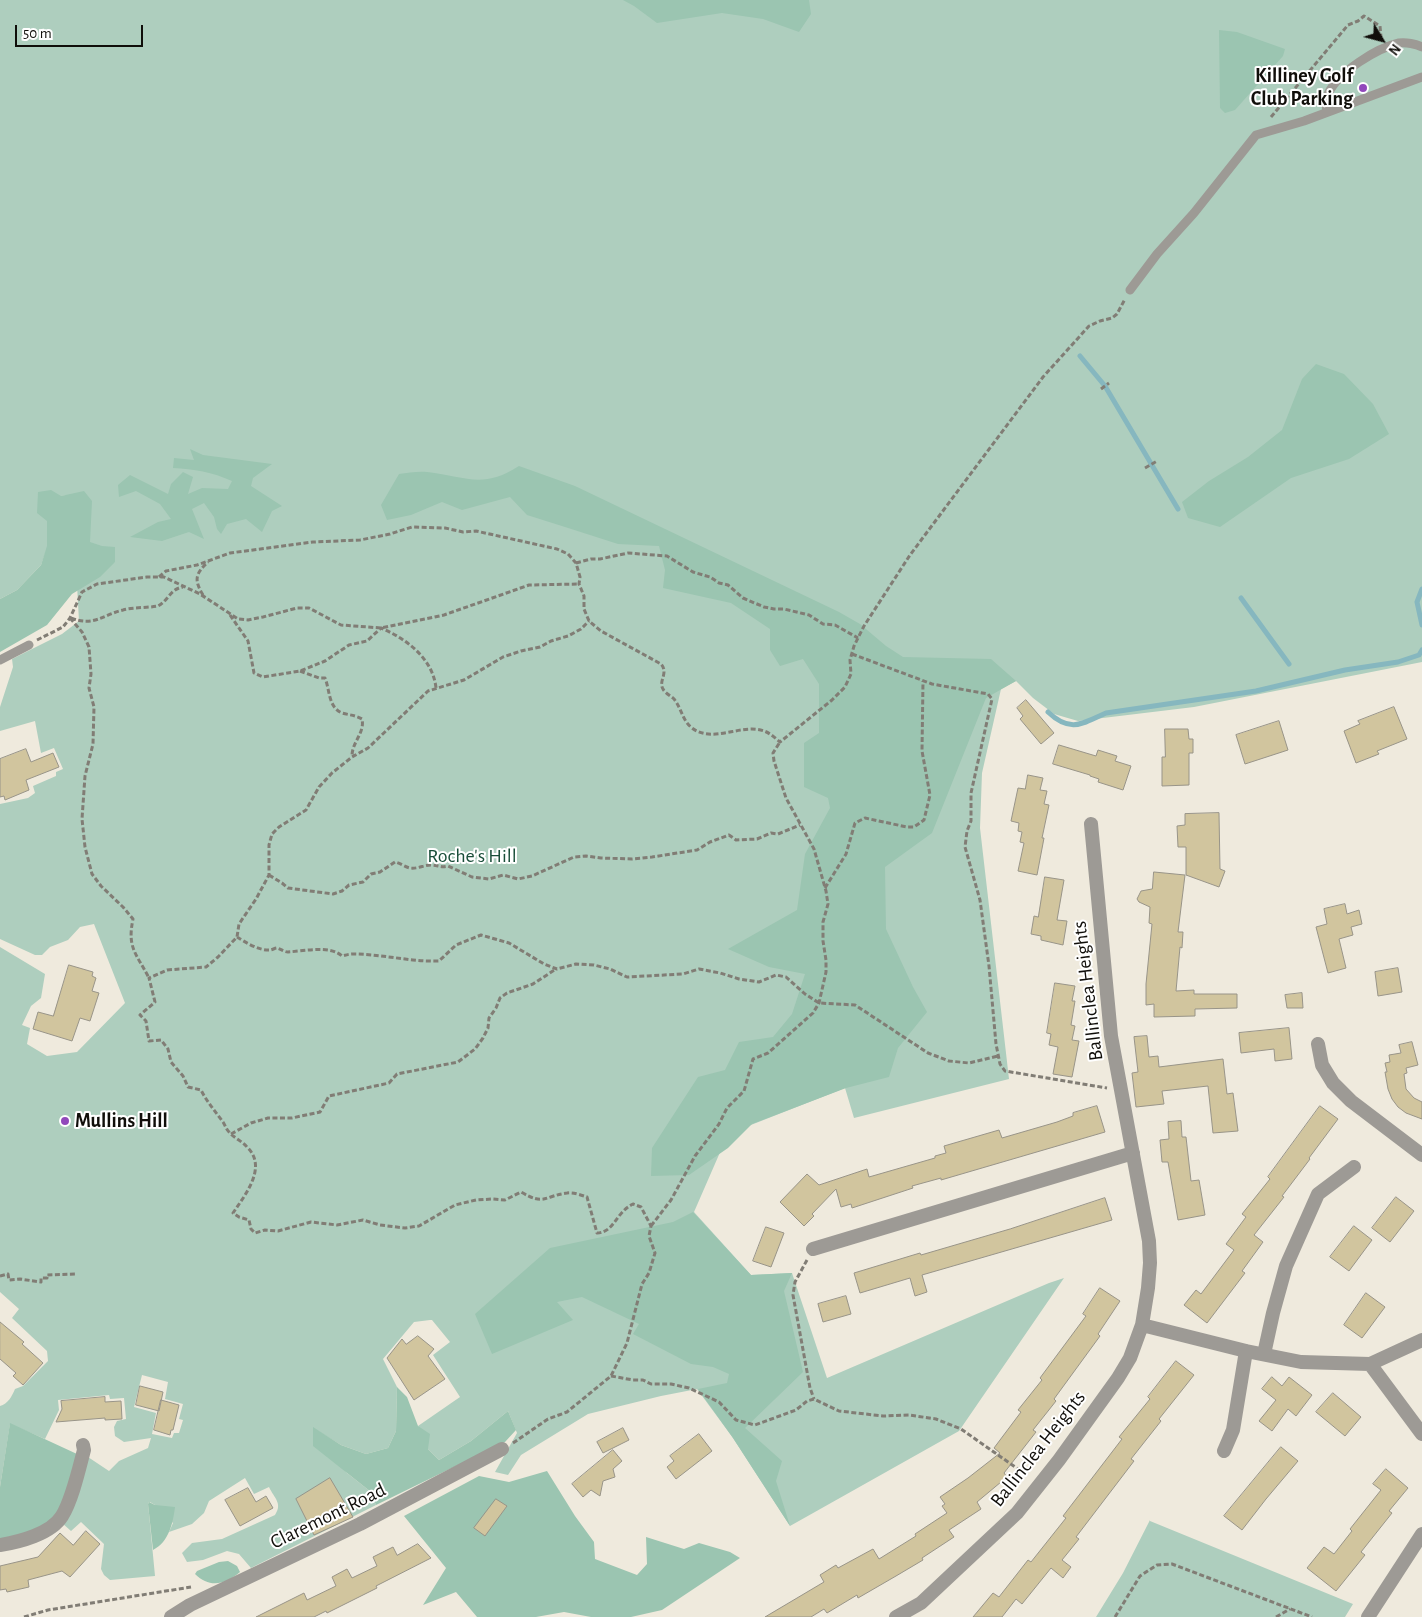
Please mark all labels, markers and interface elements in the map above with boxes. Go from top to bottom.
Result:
scale bar [18,15,145,47]
north arrow [1357,15,1407,65]
text: 50 m [23,26,52,41]
text: N [1385,41,1403,57]
place label: Killiney Golf Club Parking [1251,64,1353,111]
marker: Killiney Golf Club Parking [1357,82,1369,94]
park label: Roche's Hill [427,844,517,868]
street label: Ballinclea Heights [1068,920,1108,1062]
place label: Mullins Hill [75,1109,168,1133]
marker: Mullins Hill [59,1115,71,1127]
street label: Ballinclea Heights [985,1386,1091,1512]
street label: Claremont Road [266,1478,390,1554]

